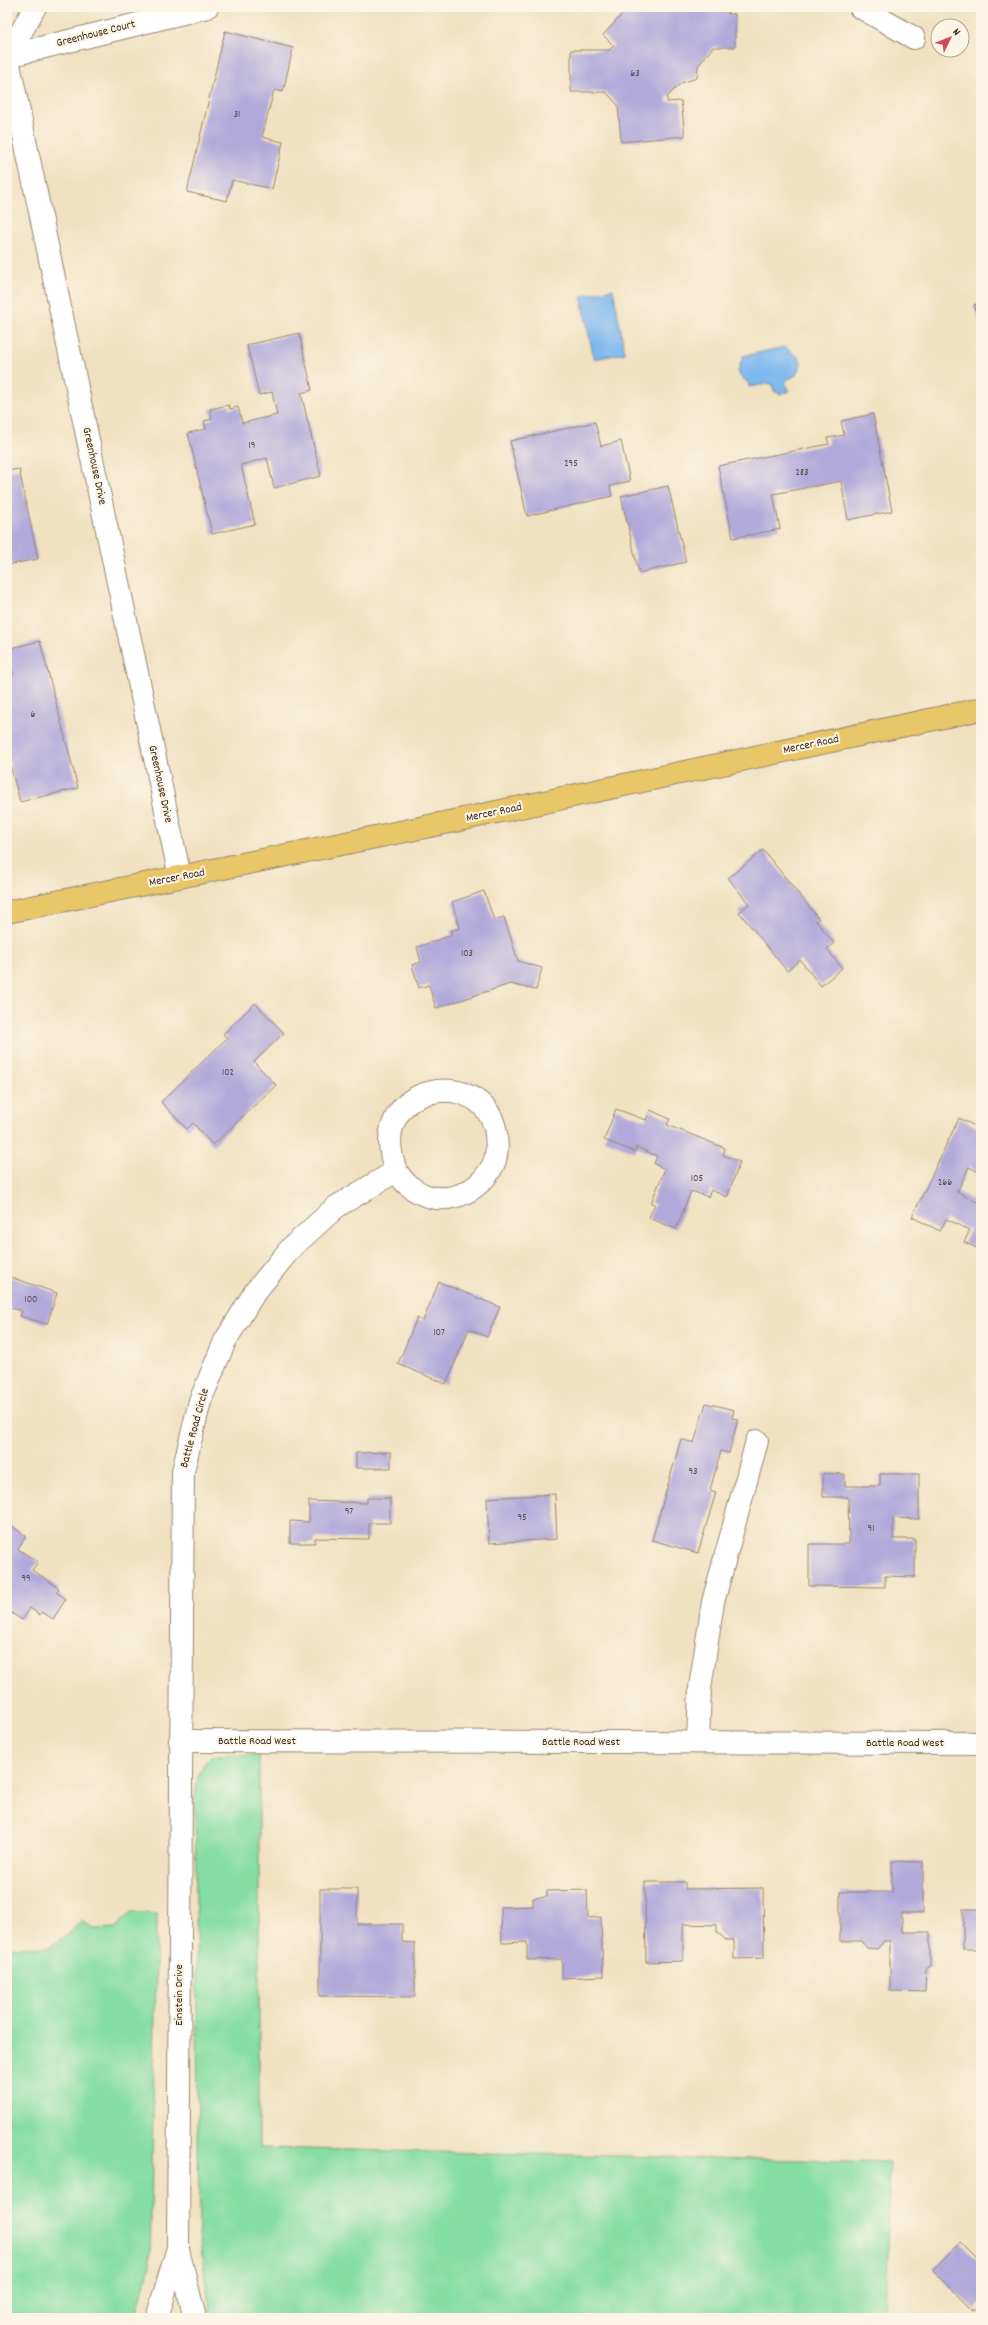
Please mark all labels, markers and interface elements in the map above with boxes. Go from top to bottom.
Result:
street label: Greenhouse Court [55,16,138,52]
north arrow [930,18,970,58]
text: N [948,25,964,40]
house number: 63 [630,67,640,81]
house number: 31 [234,108,240,122]
street label: Greenhouse Drive [77,426,111,506]
house number: 19 [249,439,255,453]
house number: 295 [564,457,578,471]
house number: 283 [796,466,808,480]
house number: 6 [31,708,36,722]
street label: Mercer Road [782,731,840,759]
street label: Greenhouse Drive [143,744,177,824]
street label: Mercer Road [465,799,523,827]
street label: Mercer Road [148,864,206,892]
house number: 103 [461,947,473,961]
house number: 102 [222,1066,234,1080]
house number: 105 [691,1172,703,1186]
house number: 266 [938,1176,952,1190]
house number: 100 [24,1293,38,1307]
house number: 107 [433,1326,445,1340]
street label: Battle Road Circle [176,1386,214,1470]
house number: 93 [688,1465,698,1479]
house number: 97 [345,1505,353,1519]
house number: 95 [517,1511,527,1525]
house number: 91 [868,1522,874,1536]
house number: 99 [21,1572,31,1586]
street label: Battle Road West [218,1733,297,1750]
street label: Battle Road West [542,1734,621,1751]
street label: Battle Road West [866,1735,945,1752]
street label: Einstein Drive [171,1964,188,2026]

